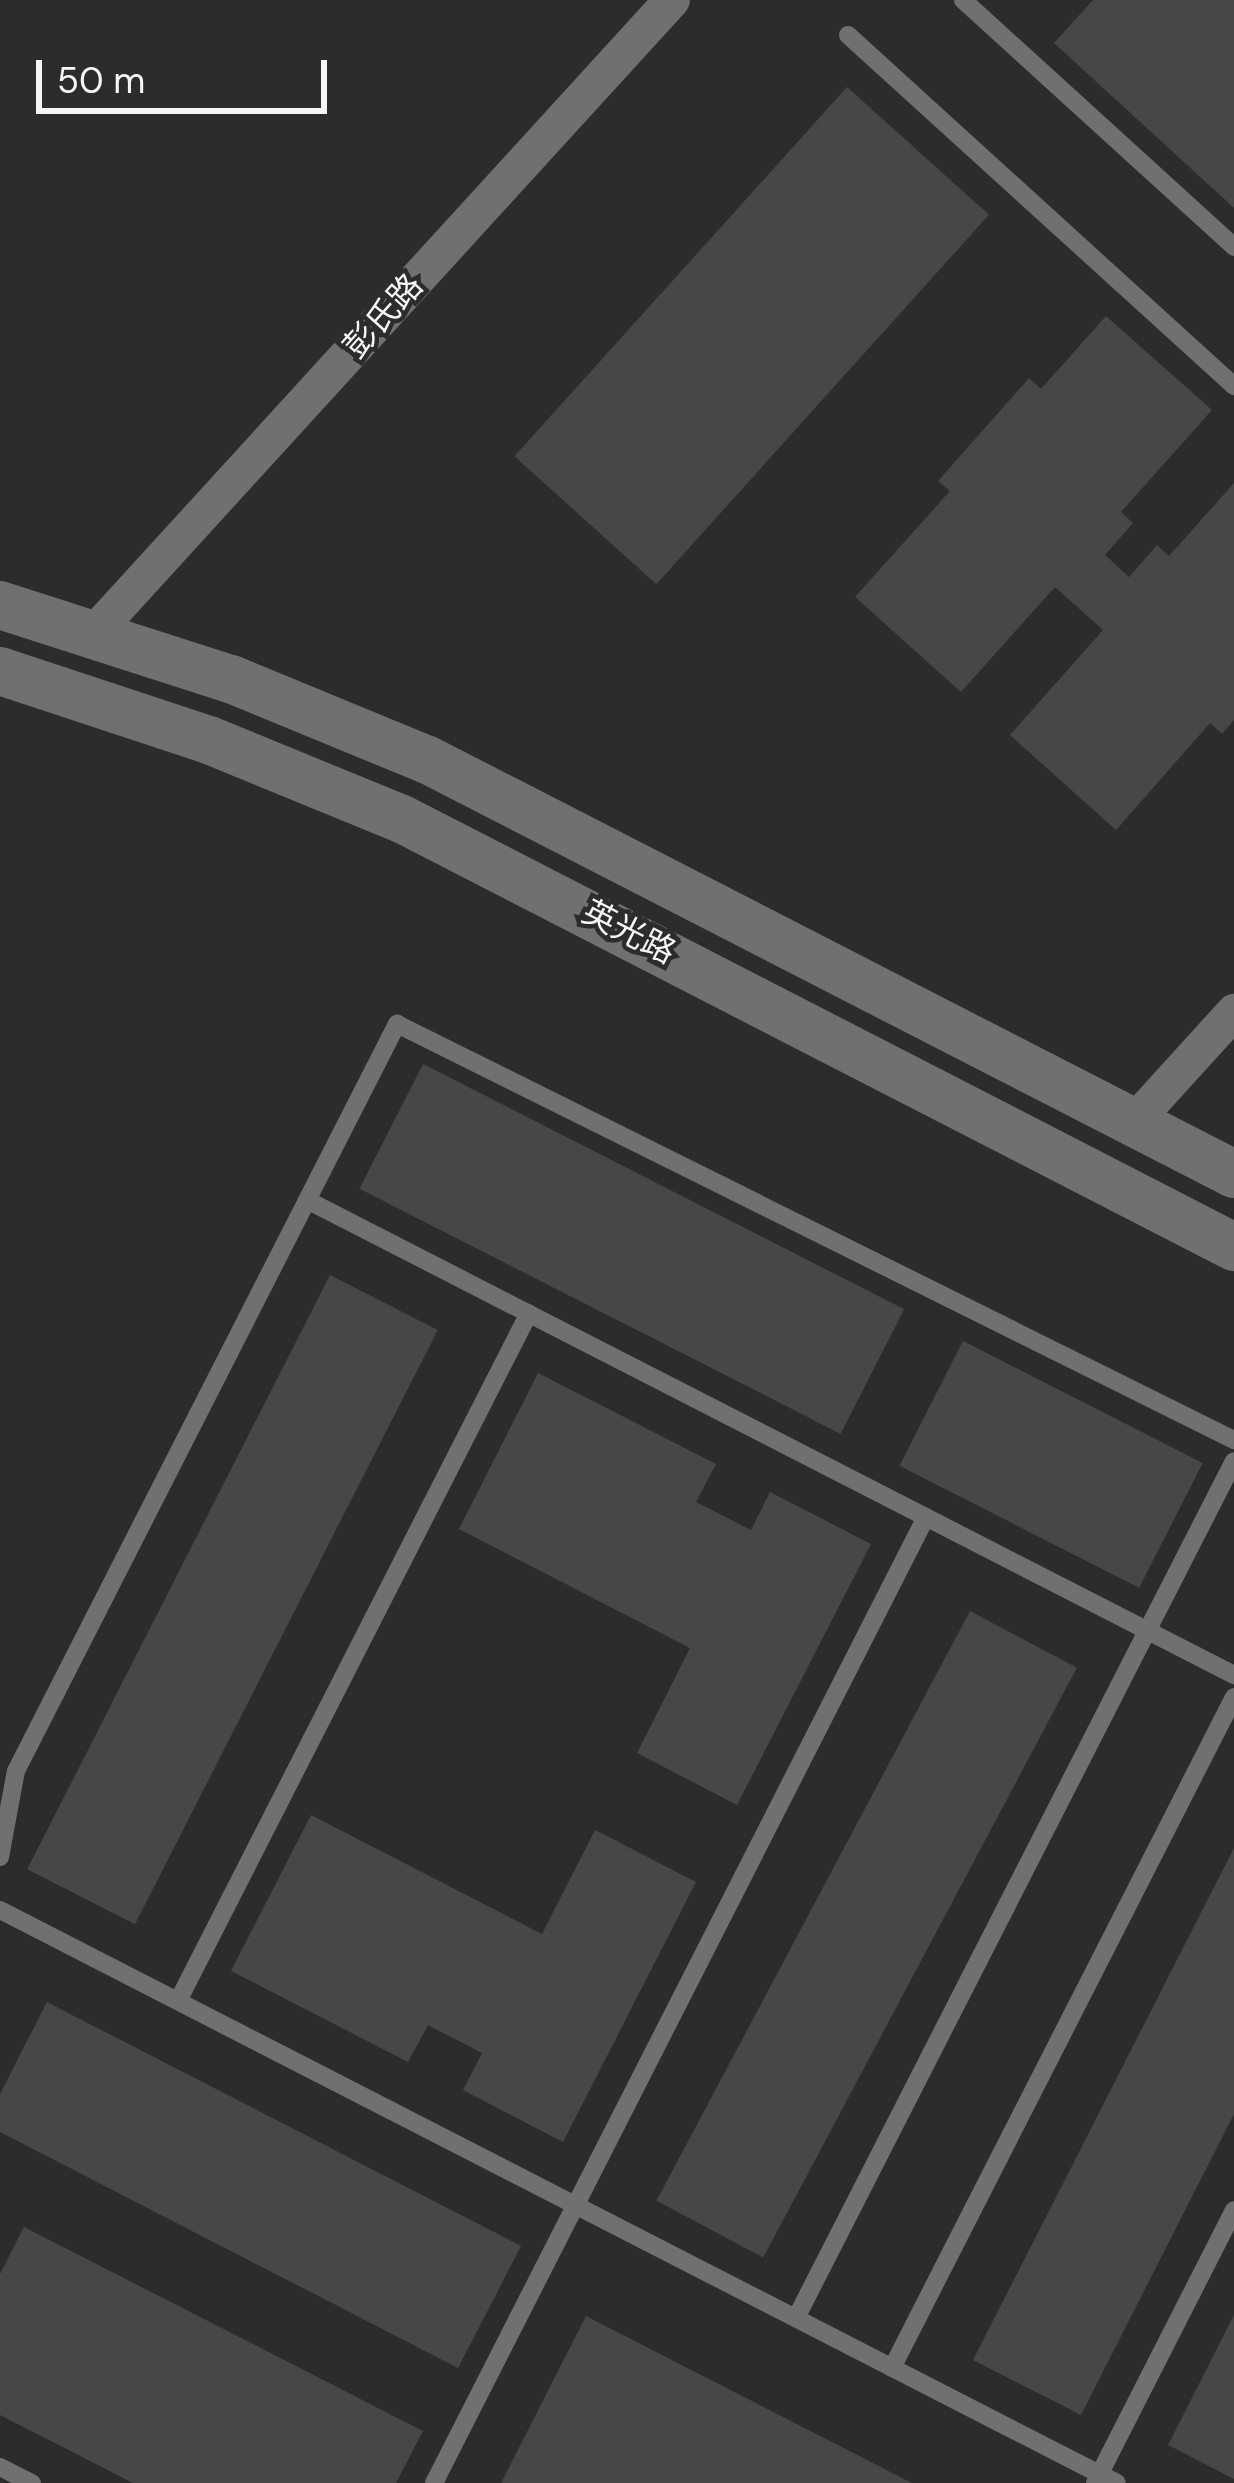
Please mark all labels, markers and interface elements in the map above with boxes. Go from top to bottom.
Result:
scale bar [42,36,333,110]
text: 50 m [57,57,145,104]
street label: 彭氏路 [335,266,431,366]
street label: 英光路 [576,892,682,972]

